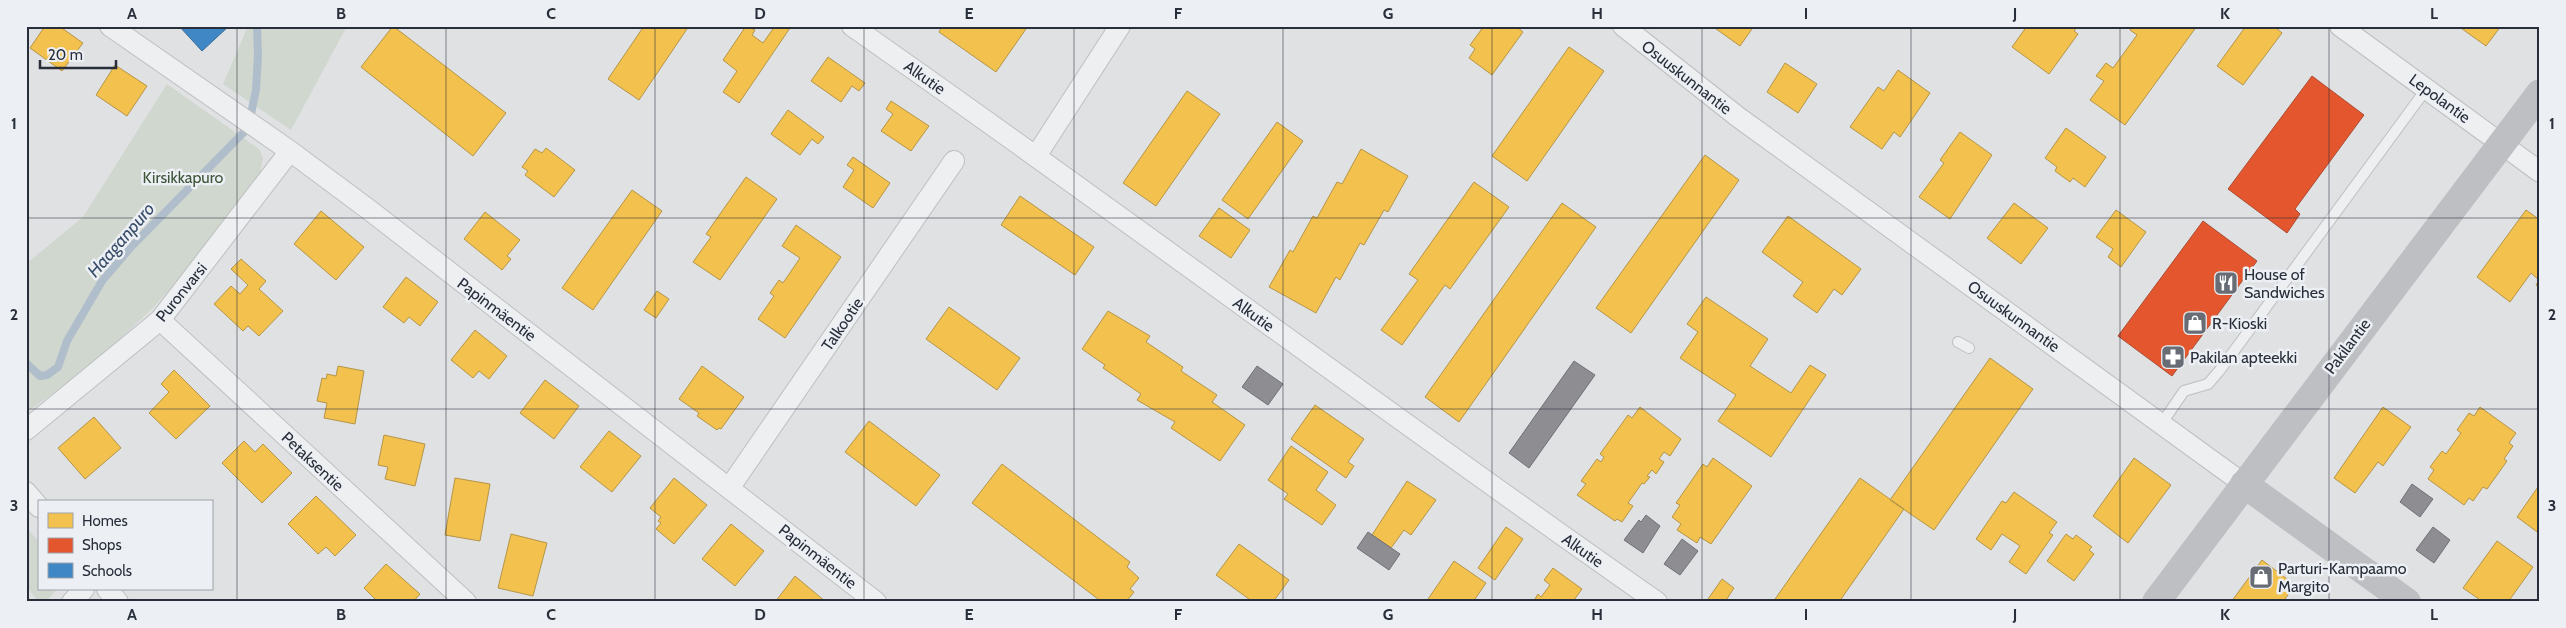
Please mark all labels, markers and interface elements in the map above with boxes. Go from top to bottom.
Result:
text: A [127,4,137,23]
text: B [336,4,346,23]
text: C [546,4,556,23]
text: D [754,4,766,23]
text: E [964,4,974,23]
text: F [1174,4,1183,23]
text: G [1383,4,1393,23]
text: H [1591,4,1603,23]
text: I [1804,4,1808,23]
text: J [2012,4,2017,23]
text: K [2220,4,2230,23]
text: L [2430,4,2438,23]
street label: Osuuskunnantie [1638,36,1736,118]
scale bar [40,38,116,70]
text: 20 m [48,46,83,64]
street label: Alkutie [900,56,949,98]
street label: Lepolantie [2405,70,2474,127]
text: 1 [11,114,17,133]
text: 1 [2549,114,2555,133]
park label: Kirsikkapuro [143,168,224,187]
water label: Haaganpuro [83,198,159,282]
street label: Puronvarsi [152,259,211,326]
place label: House of Sandwiches [2244,265,2325,302]
restaurant icon: House of Sandwiches [2213,270,2239,296]
street label: Papinmäentie [454,274,540,345]
street label: Osuuskunnantie [1964,277,2063,356]
street label: Alkutie [1229,293,1278,336]
street label: Talkootie [818,294,867,355]
text: 2 [10,305,18,324]
text: 2 [2548,305,2556,324]
shop icon: R-Kioski [2182,310,2208,336]
place label: R-Kioski [2212,314,2267,333]
street label: Pakilantie [2320,315,2374,378]
pharmacy icon: Pakilan apteekki [2160,344,2186,370]
place label: Pakilan apteekki [2190,348,2297,367]
street label: Petaksentie [278,428,348,495]
text: 3 [10,496,18,515]
text: 3 [2548,496,2556,515]
legend [38,500,212,590]
text: Homes [82,512,128,530]
street label: Papinmäentie [775,520,860,593]
street label: Alkutie [1558,529,1607,571]
text: Shops [82,536,122,554]
place label: Parturi-Kampaamo Margito [2278,559,2407,596]
text: Schools [82,562,132,580]
shop icon: Parturi-Kampaamo Margito [2248,564,2274,590]
text: A [127,605,137,624]
text: B [336,605,346,624]
text: C [546,605,556,624]
text: D [754,605,766,624]
text: E [964,605,974,624]
text: F [1174,605,1183,624]
text: G [1383,605,1393,624]
text: H [1591,605,1603,624]
text: I [1804,605,1808,624]
text: J [2012,605,2017,624]
text: K [2220,605,2230,624]
text: L [2430,605,2438,624]

